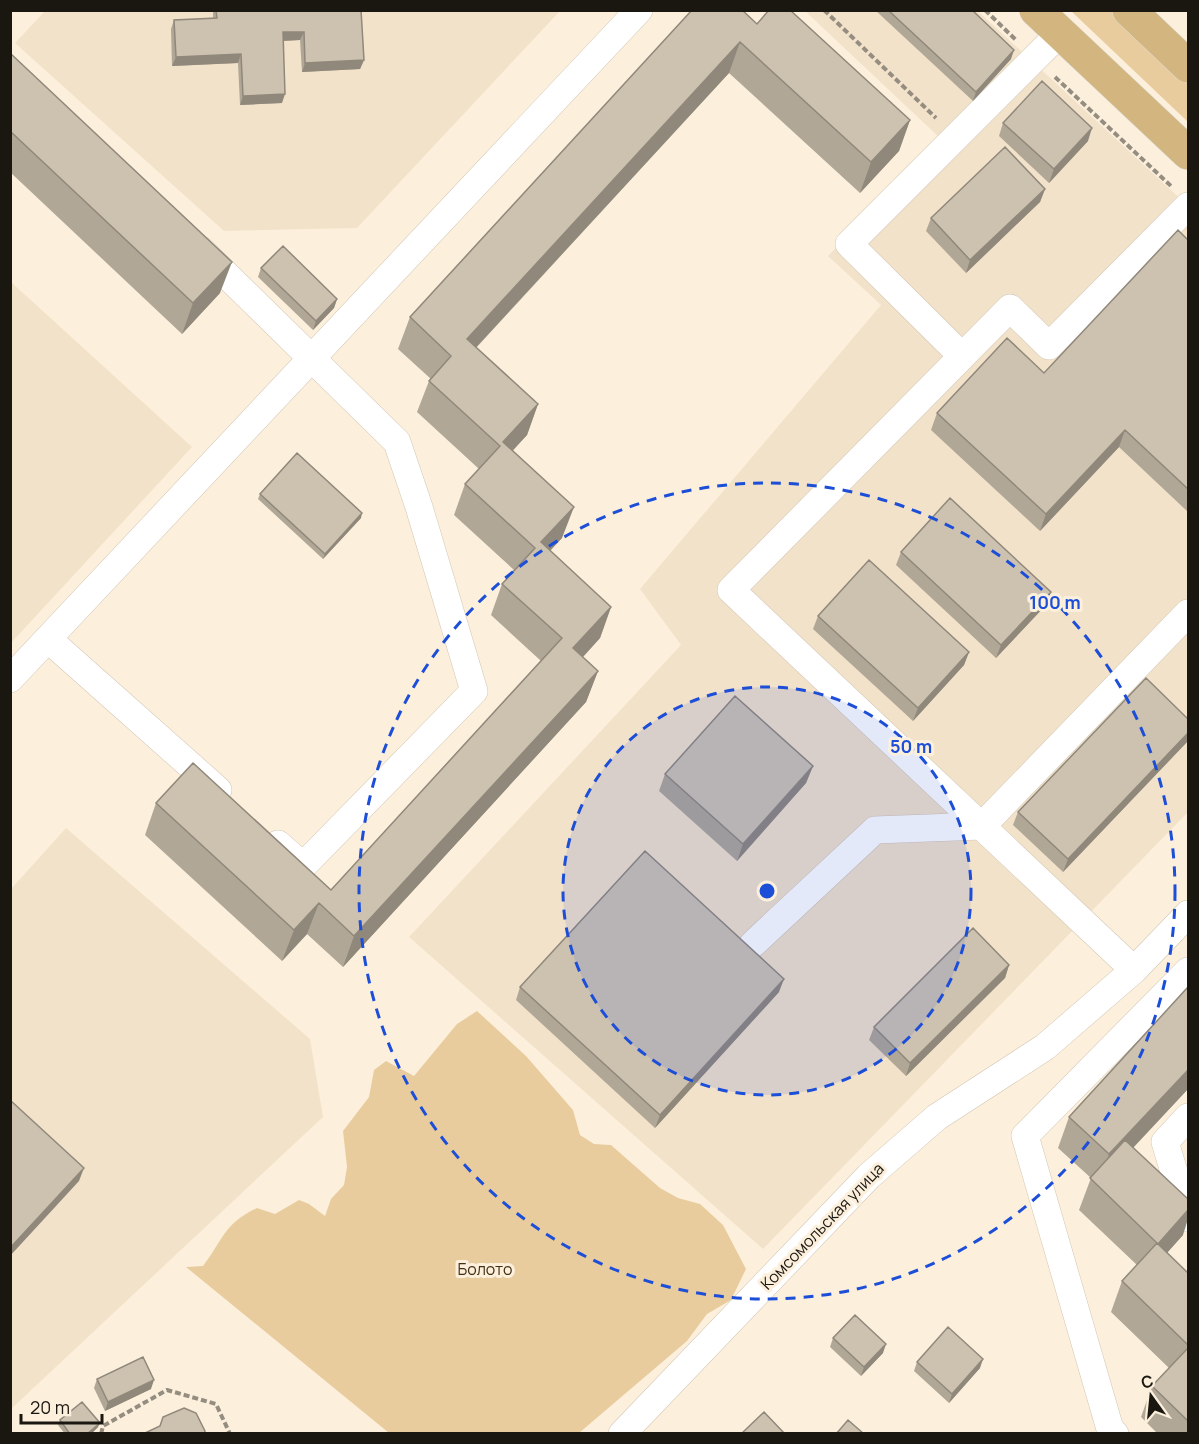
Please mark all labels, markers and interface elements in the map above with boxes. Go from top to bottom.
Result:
text: 100 m [1029,590,1081,614]
text: 50 m [890,734,932,758]
centre of rings [757,881,777,901]
street label: Комсомольская улица [756,1158,888,1294]
park label: Болото [458,1258,513,1280]
north arrow [1121,1366,1181,1426]
text: С [1139,1369,1156,1394]
scale bar [21,1387,102,1425]
text: 20 m [30,1395,70,1419]

